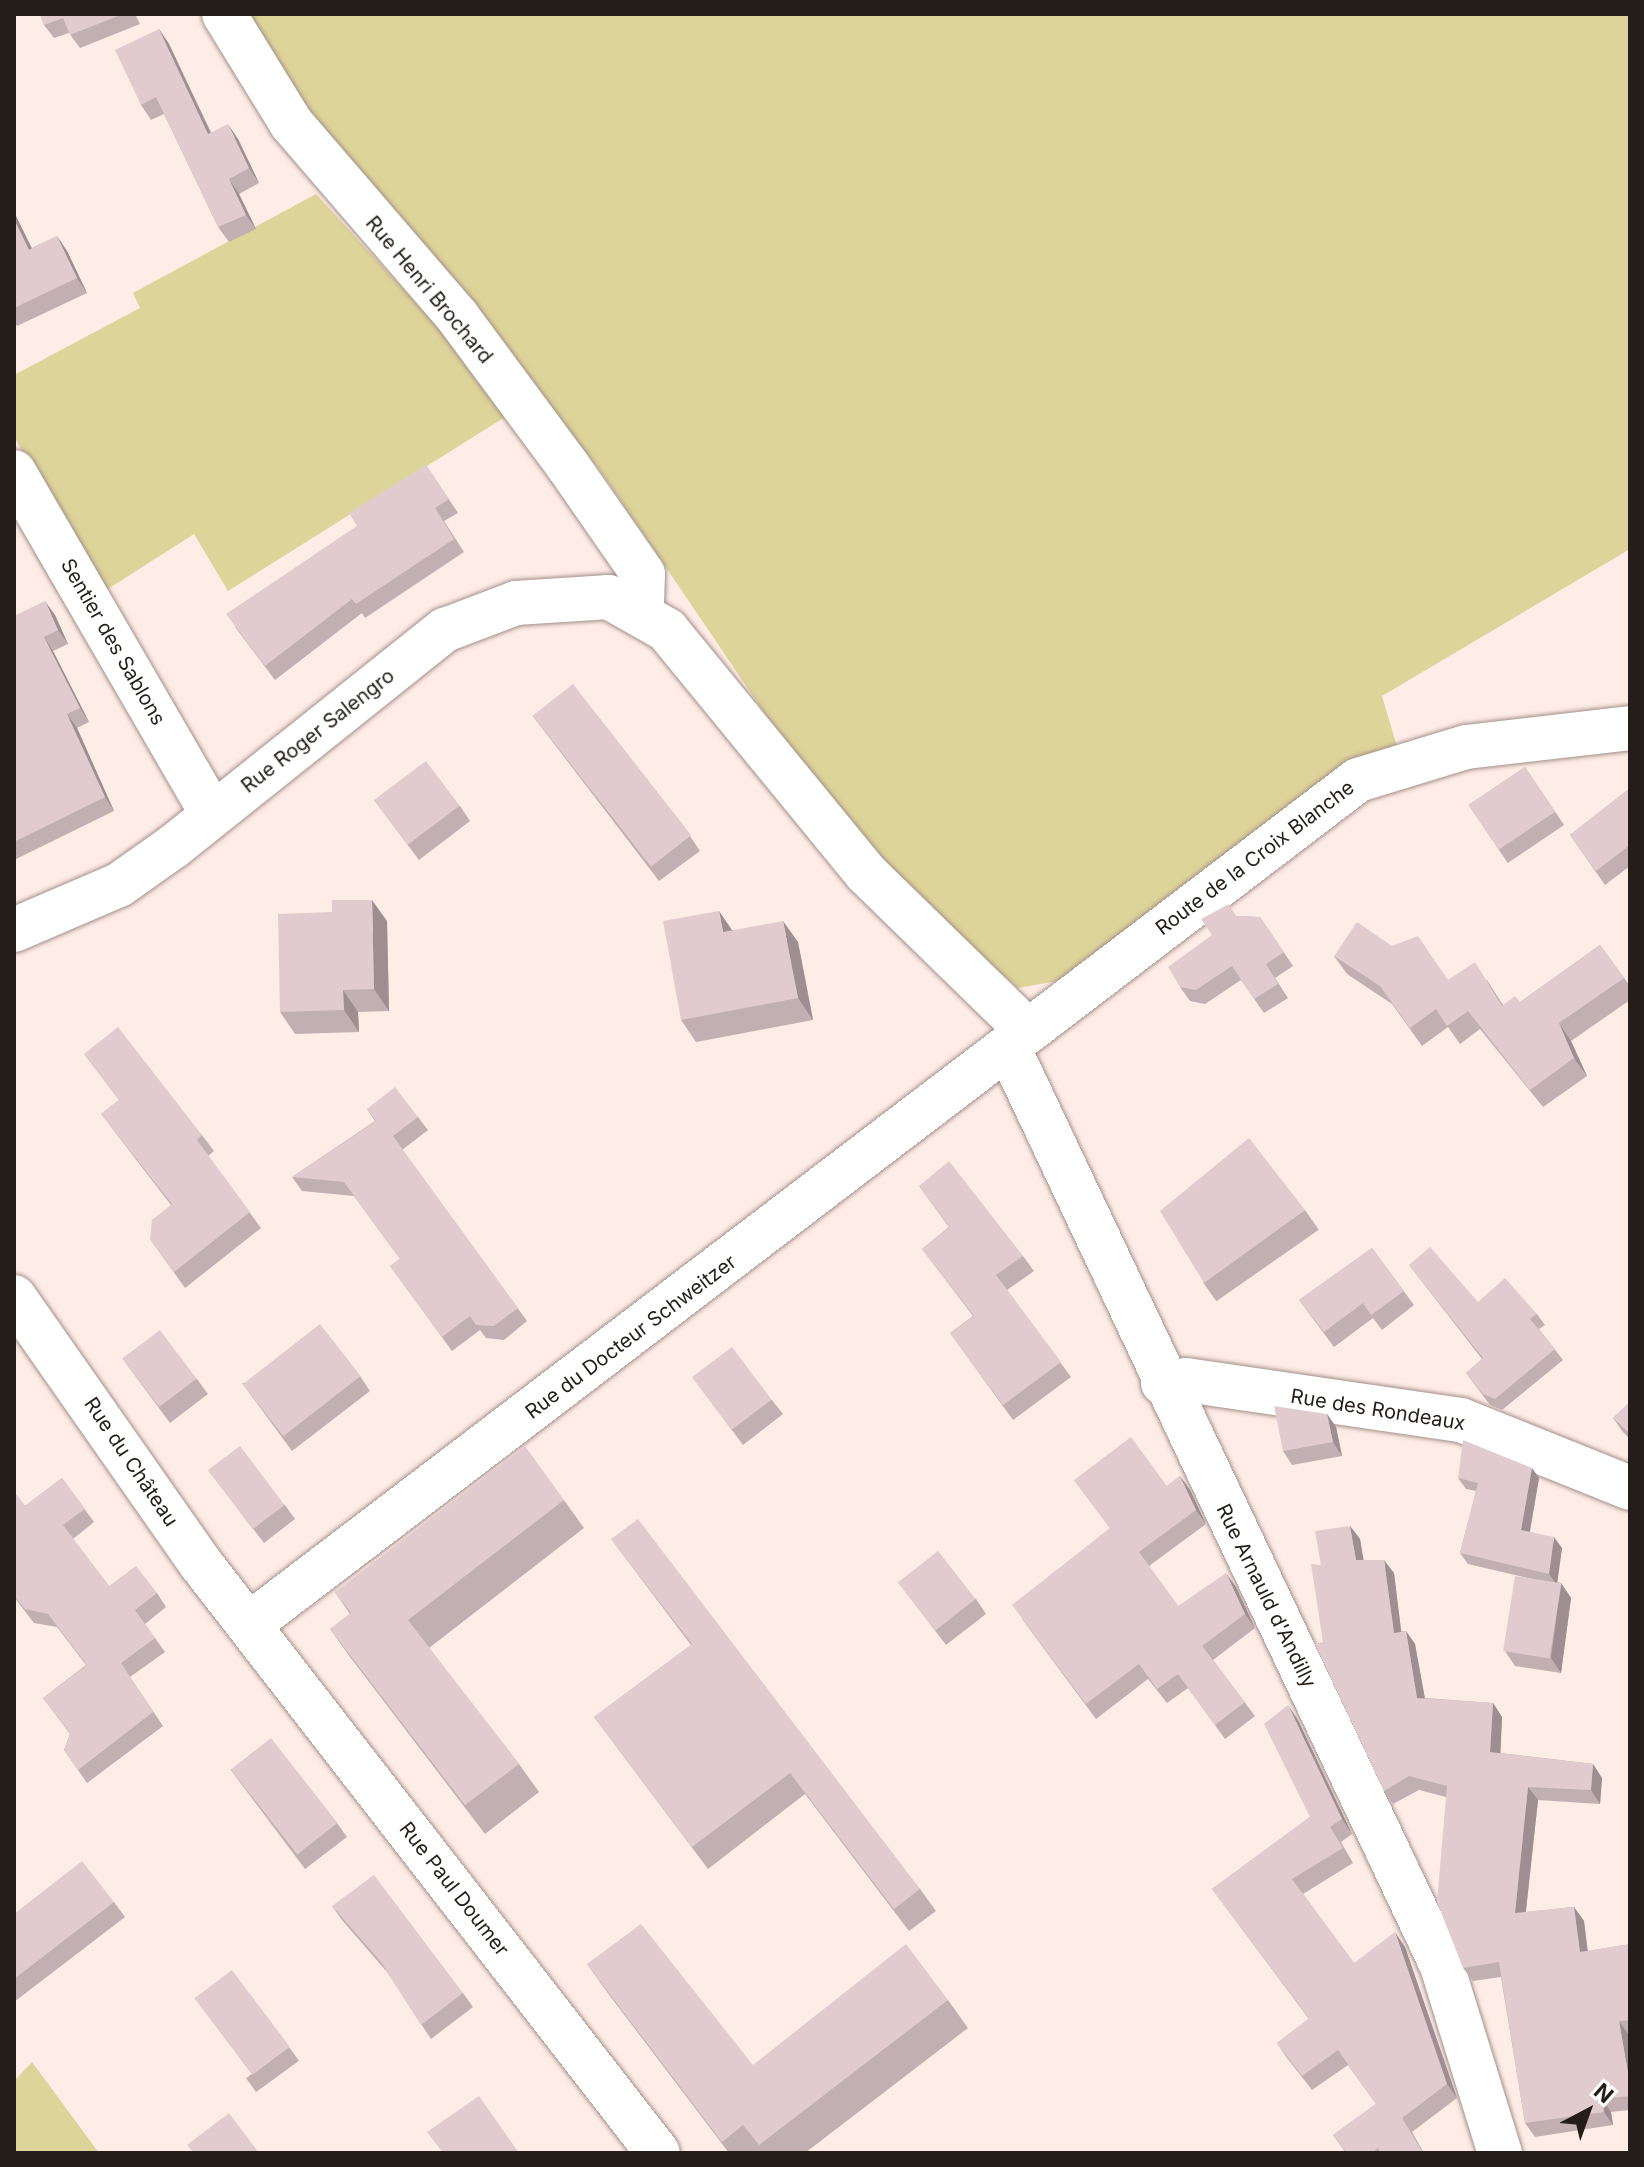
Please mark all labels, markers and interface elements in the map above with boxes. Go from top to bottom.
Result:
street label: Rue Henri Brochard [360,211,498,369]
street label: Sentier des Sablons [56,555,170,729]
street label: Rue Roger Salengro [237,664,399,798]
street label: Route de la Croix Blanche [1151,775,1359,941]
street label: Rue du Docteur Schweitzer [521,1250,741,1424]
street label: Rue des Rondeaux [1289,1384,1467,1436]
street label: Rue du Château [79,1393,183,1531]
street label: Rue Arnauld d'Andilly [1211,1500,1321,1692]
street label: Rue Paul Doumer [394,1817,514,1961]
north arrow [1548,2071,1628,2151]
text: N [1589,2078,1619,2108]

